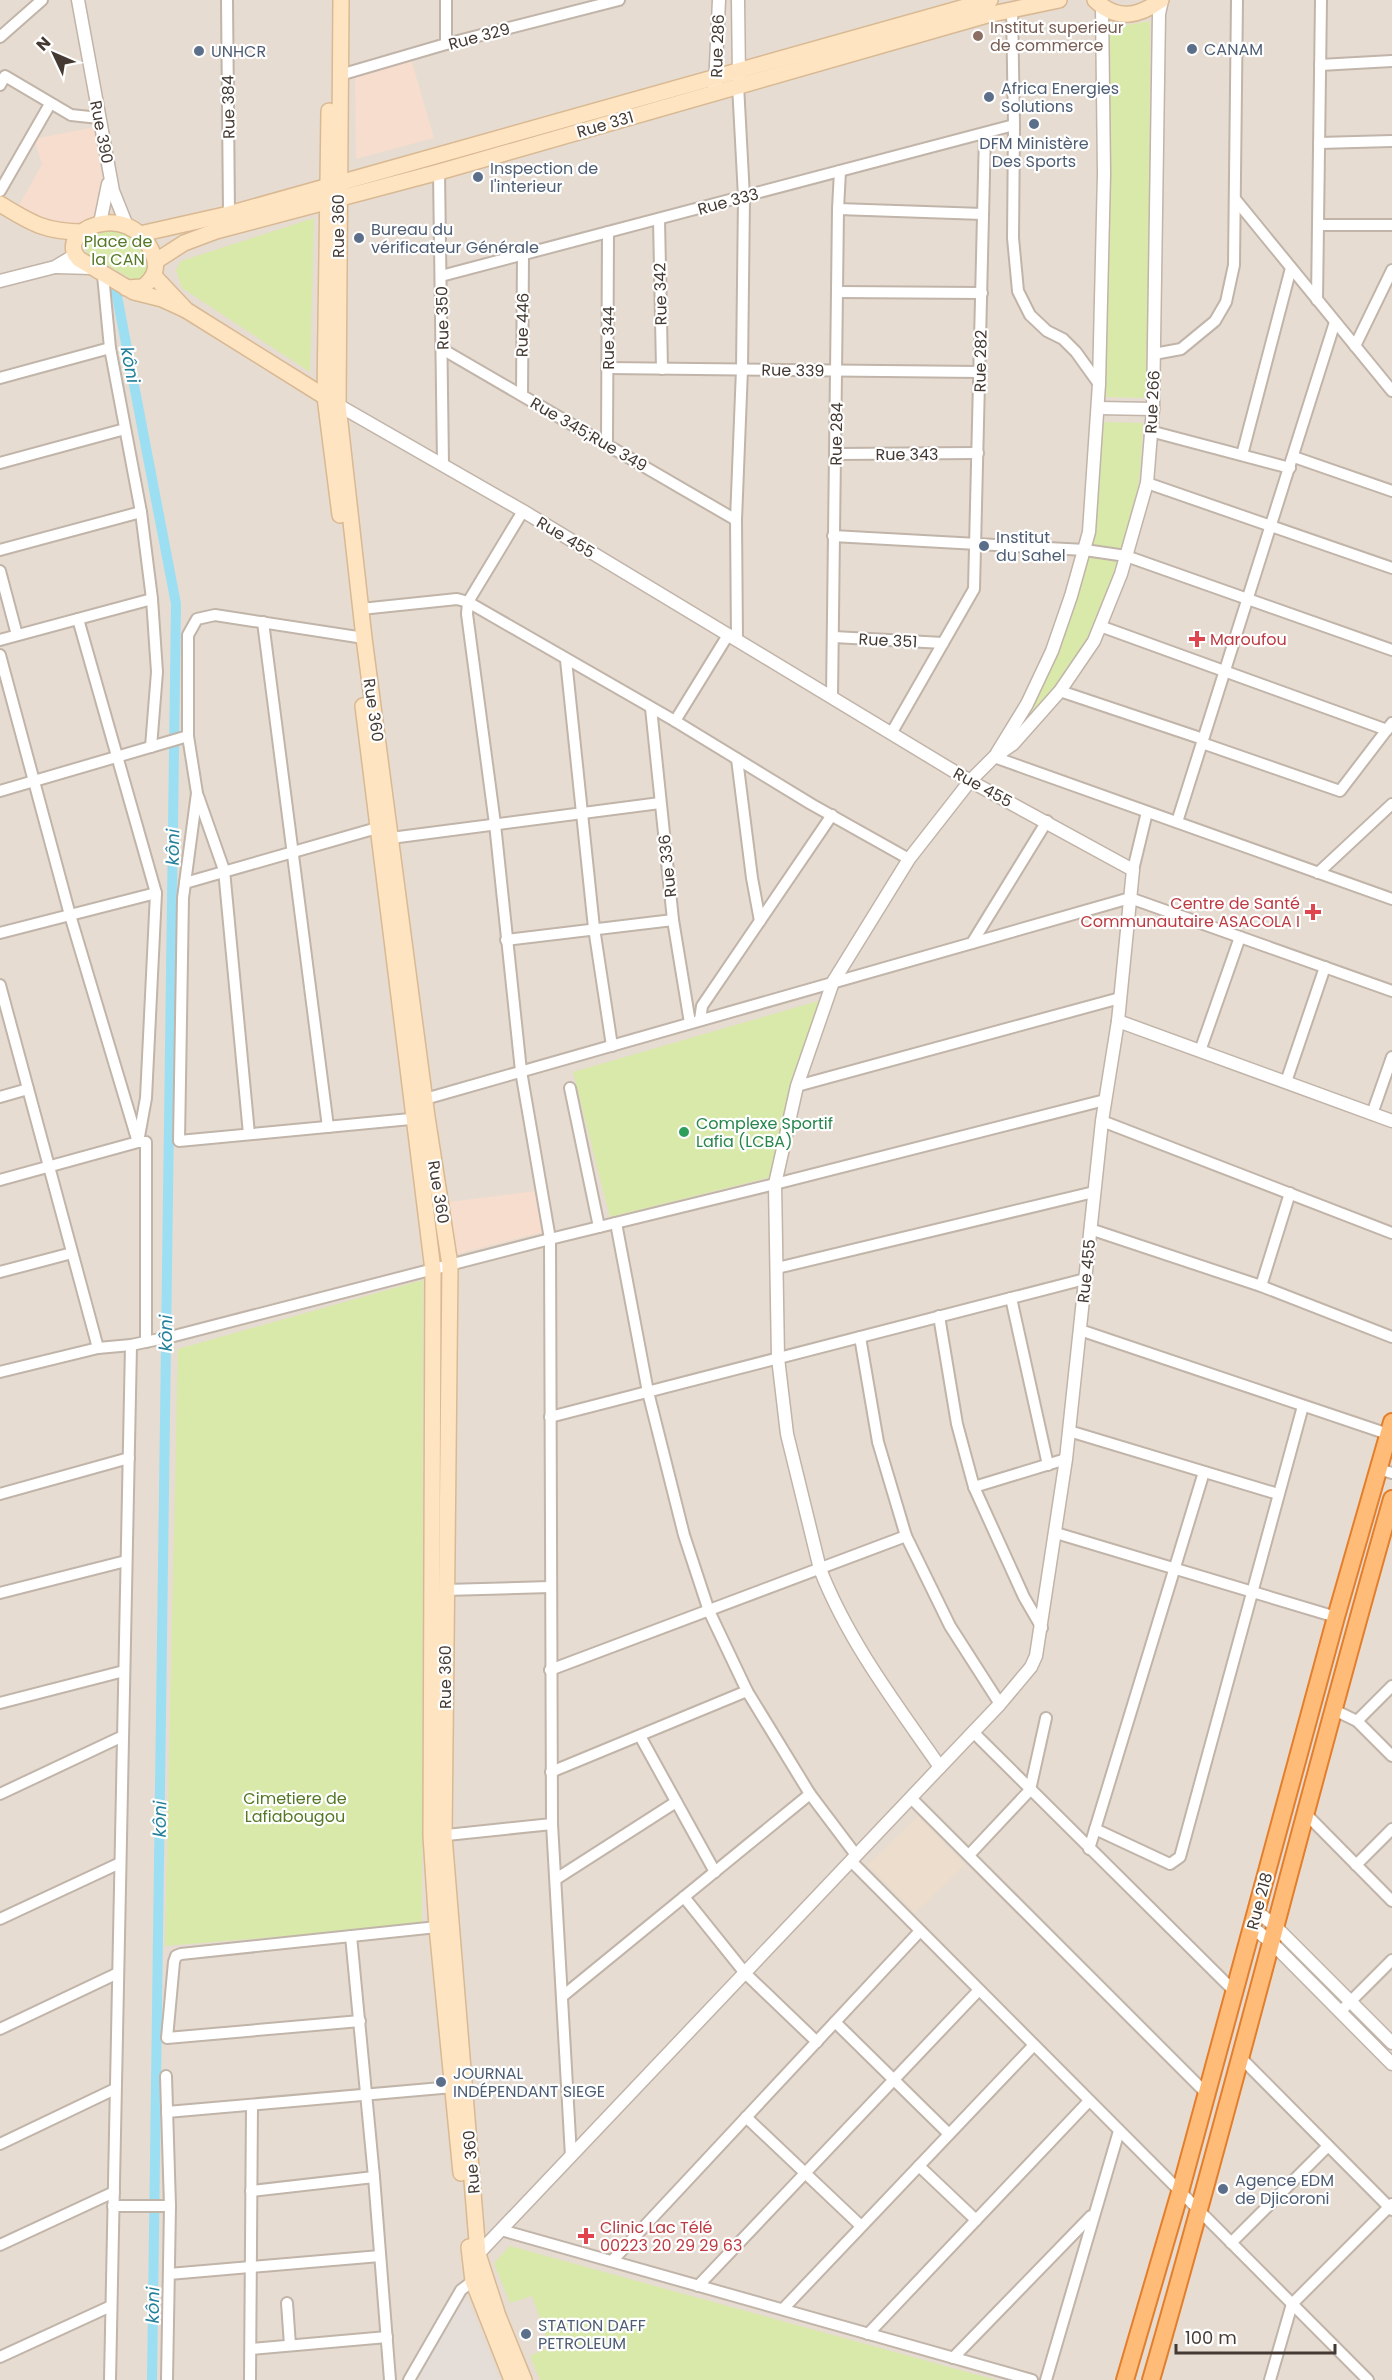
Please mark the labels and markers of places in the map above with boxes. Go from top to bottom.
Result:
place label: Institut superieur de commerce [990,16,1124,57]
marker: Institut superieur de commerce [971,29,985,43]
place label: CANAM [1204,38,1263,61]
place label: UNHCR [211,40,266,63]
marker: CANAM [1185,42,1199,56]
marker: UNHCR [192,44,206,58]
place label: Africa Energies Solutions [1001,77,1119,118]
marker: Africa Energies Solutions [982,90,996,104]
marker: DFM Ministère Des Sports [1027,117,1041,131]
place label: DFM Ministère Des Sports [979,132,1089,173]
place label: Inspection de l'interieur [490,157,598,198]
marker: Inspection de l'interieur [471,170,485,184]
place label: Bureau du vérificateur Générale [371,218,539,259]
marker: Bureau du vérificateur Générale [352,231,366,245]
place label: Institut du Sahel [996,526,1066,567]
marker: Institut du Sahel [977,539,991,553]
place label: Maroufou [1210,628,1287,651]
marker: Maroufou [1188,630,1206,648]
place label: Centre de Santé Communautaire ASACOLA I [1080,892,1300,933]
marker: Centre de Santé Communautaire ASACOLA I [1304,903,1322,921]
place label: Complexe Sportif Lafia (LCBA) [696,1112,833,1153]
marker: Complexe Sportif Lafia (LCBA) [677,1125,691,1139]
place label: JOURNAL INDÉPENDANT SIEGE [453,2062,605,2103]
marker: JOURNAL INDÉPENDANT SIEGE [434,2075,448,2089]
place label: Agence EDM de Djicoroni [1235,2169,1334,2210]
marker: Agence EDM de Djicoroni [1216,2182,1230,2196]
place label: Clinic Lac Télé 00223 20 29 29 63 [600,2216,742,2257]
marker: Clinic Lac Télé 00223 20 29 29 63 [577,2227,595,2245]
place label: STATION DAFF PETROLEUM [538,2314,646,2355]
marker: STATION DAFF PETROLEUM [519,2327,533,2341]

